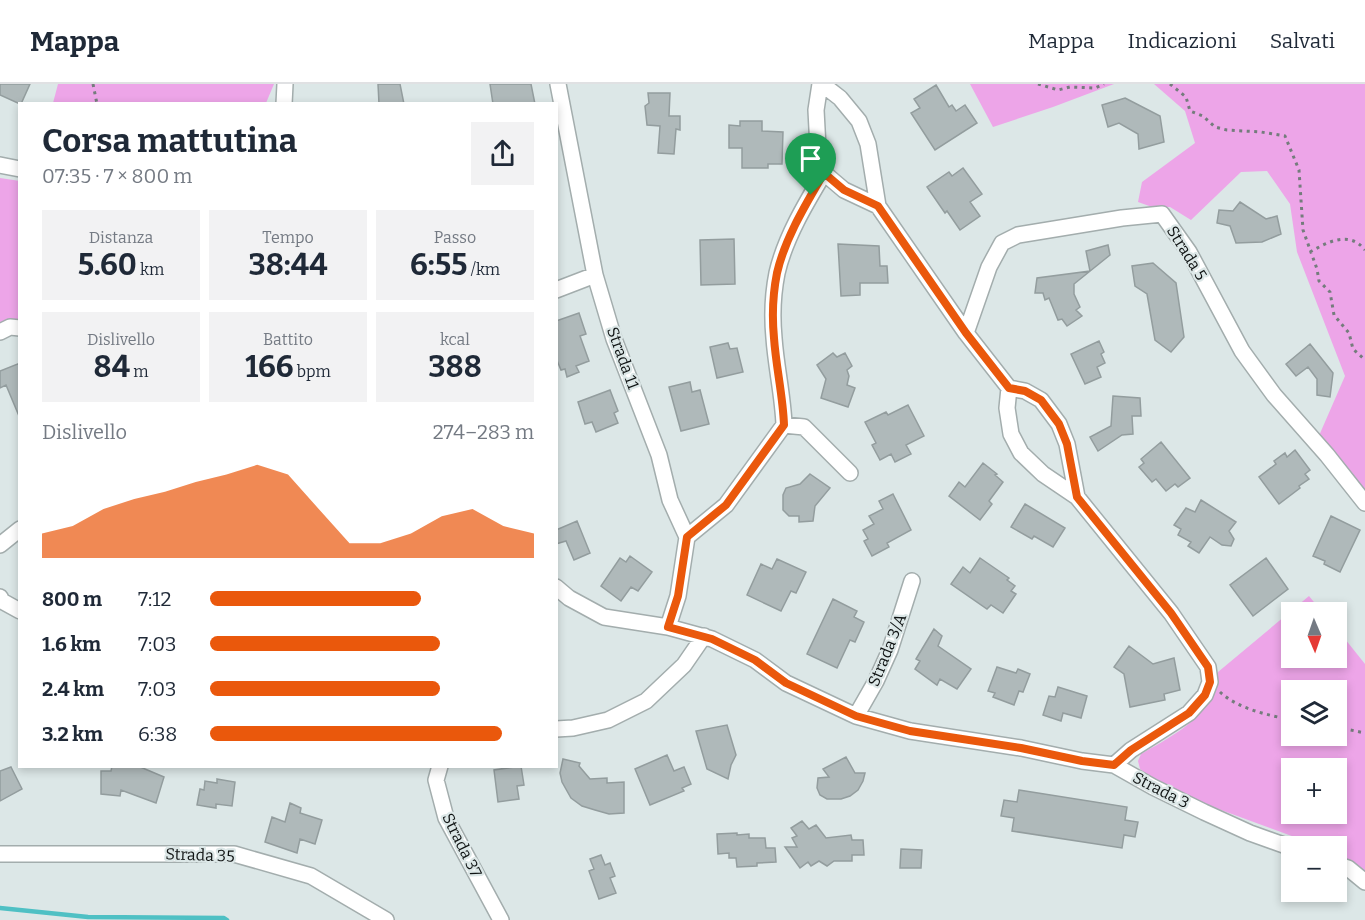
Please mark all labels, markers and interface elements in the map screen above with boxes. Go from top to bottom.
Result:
text: Mappa [30,25,120,58]
text: Mappa [1028,28,1094,54]
text: Indicazioni [1127,28,1237,54]
text: Salvati [1270,28,1335,54]
text: Corsa mattutina [42,121,297,161]
button: share [471,122,534,185]
pin [785,133,836,195]
icon: arrive [794,142,827,175]
text: 07:35 · 7 × 800 m [42,164,192,188]
street label: Strada 5 [1163,222,1211,284]
text: Distanza [89,228,153,247]
text: Tempo [262,228,314,247]
text: Passo [434,228,476,247]
text: 5.60 [78,247,137,283]
text: 38:44 [248,247,328,283]
text: 6:55 [410,247,468,283]
text: km [137,260,164,279]
text: /km [468,260,500,279]
street label: Strada 11 [603,324,643,392]
text: Dislivello [87,330,155,349]
text: Battito [263,330,313,349]
text: kcal [440,330,470,349]
text: 84 [94,349,130,385]
text: 166 [245,349,294,385]
text: 388 [428,349,482,385]
text: m [130,362,148,381]
text: bpm [294,362,331,381]
text: Dislivello [42,420,127,444]
text: 274–283 m [433,420,534,444]
text: 800 m [42,587,102,611]
text: 7:12 [138,587,171,611]
north arrow [1281,602,1347,668]
map controls [1281,602,1347,902]
street label: Strada 3/A [864,610,910,689]
text: 1.6 km [42,632,101,656]
text: 7:03 [138,632,176,656]
text: 2.4 km [42,677,104,701]
text: 7:03 [138,677,176,701]
button: layers [1281,680,1347,746]
text: 3.2 km [42,722,103,746]
text: 6:38 [138,722,177,746]
button: + [1281,758,1347,824]
street label: Strada 3 [1130,768,1192,812]
street label: Strada 37 [438,810,486,880]
button: − [1281,836,1347,902]
street label: Strada 35 [165,844,235,866]

